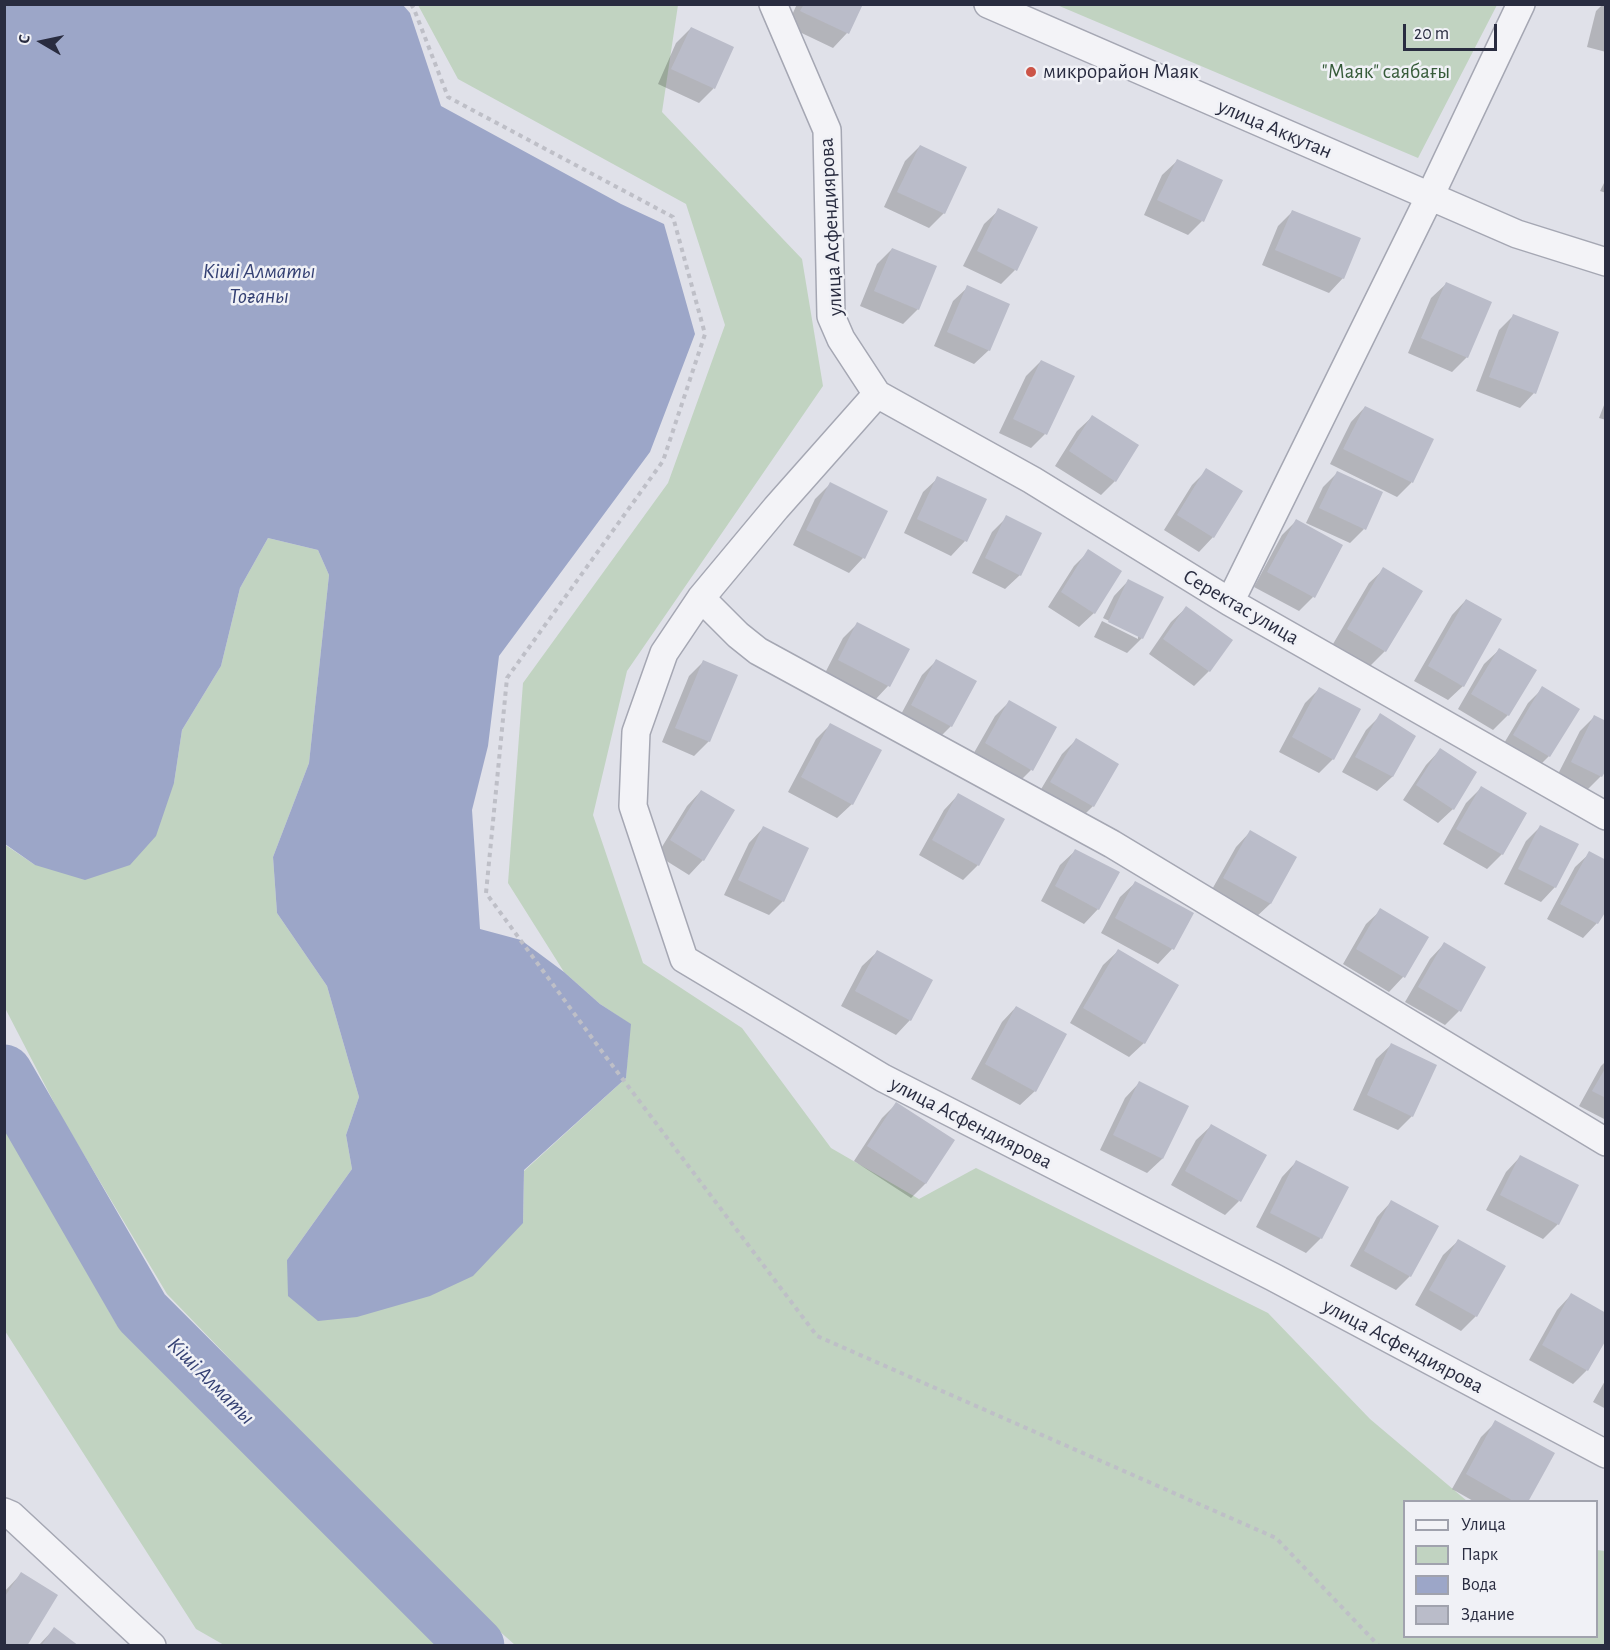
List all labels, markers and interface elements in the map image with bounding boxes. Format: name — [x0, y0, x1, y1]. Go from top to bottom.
north arrow — [12, 12, 72, 72]
scale bar — [1406, 12, 1500, 50]
text: 20 m — [1414, 25, 1449, 43]
text: С — [16, 34, 33, 45]
place label: микрорайон Маяк — [1043, 59, 1199, 85]
park label: "Маяк" саябағы — [1322, 59, 1450, 85]
marker: микрорайон Маяк — [1024, 65, 1038, 79]
street label: улица Аккутан — [1214, 94, 1336, 164]
street label: улица Асфендиярова — [814, 137, 848, 317]
water label: Кіші Алматы Тоғаны — [203, 258, 315, 310]
street label: Серектас улица — [1178, 564, 1304, 650]
street label: улица Асфендиярова — [886, 1071, 1056, 1175]
street label: улица Асфендиярова — [1318, 1293, 1488, 1399]
water label: Кіші Алматы — [162, 1332, 260, 1430]
legend — [1403, 1500, 1598, 1638]
text: Улица — [1461, 1516, 1506, 1534]
text: Парк — [1461, 1546, 1498, 1564]
text: Вода — [1461, 1576, 1497, 1594]
text: Здание — [1461, 1606, 1515, 1624]

